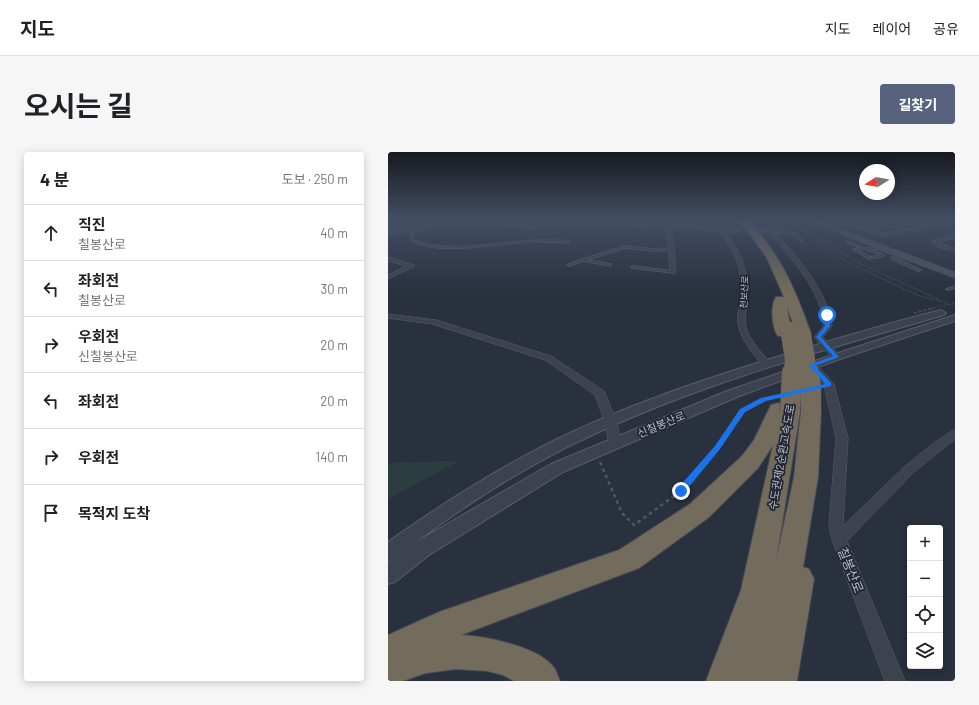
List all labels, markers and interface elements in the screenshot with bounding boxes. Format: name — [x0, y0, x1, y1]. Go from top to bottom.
text: 지도 — [20, 17, 55, 40]
text: 지도 — [825, 20, 851, 37]
text: 레이어 — [873, 20, 911, 37]
text: 공유 — [933, 20, 959, 37]
button: 길찾기 — [880, 84, 955, 124]
text: 오시는 길 — [24, 88, 133, 122]
north arrow — [859, 164, 895, 200]
text: 4 분 — [40, 169, 69, 189]
text: 도보 · 250 m — [282, 171, 348, 187]
text: 직진 — [78, 215, 106, 233]
icon: ahead — [40, 222, 62, 244]
text: 40 m — [320, 225, 348, 241]
text: 칠봉산로 — [78, 236, 126, 252]
text: 좌회전 — [78, 271, 119, 289]
street label: 천보산로 — [738, 275, 750, 309]
icon: left — [40, 278, 62, 300]
text: 30 m — [321, 281, 348, 297]
text: 칠봉산로 — [78, 292, 126, 308]
route start — [818, 306, 836, 324]
text: 우회전 — [78, 327, 119, 345]
icon: right — [40, 334, 62, 356]
text: 20 m — [320, 337, 348, 353]
text: 신칠봉산로 — [78, 348, 138, 364]
icon: left — [40, 390, 62, 412]
text: 좌회전 — [78, 392, 119, 410]
text: 20 m — [320, 393, 348, 409]
street label: 수도권제2순환고속도로 — [765, 403, 797, 511]
street label: 신칠봉산로 — [635, 408, 687, 440]
icon: right — [40, 446, 62, 468]
text: 우회전 — [78, 448, 119, 466]
text: 140 m — [316, 449, 348, 465]
route end — [672, 482, 690, 500]
icon: arrive — [40, 502, 62, 524]
text: 목적지 도착 — [78, 504, 150, 522]
map controls — [907, 525, 943, 669]
button: + — [907, 525, 943, 561]
street label: 칠봉산로 — [835, 545, 867, 595]
button: − — [907, 561, 943, 597]
button: locate — [907, 597, 943, 633]
button: layers — [907, 633, 943, 669]

